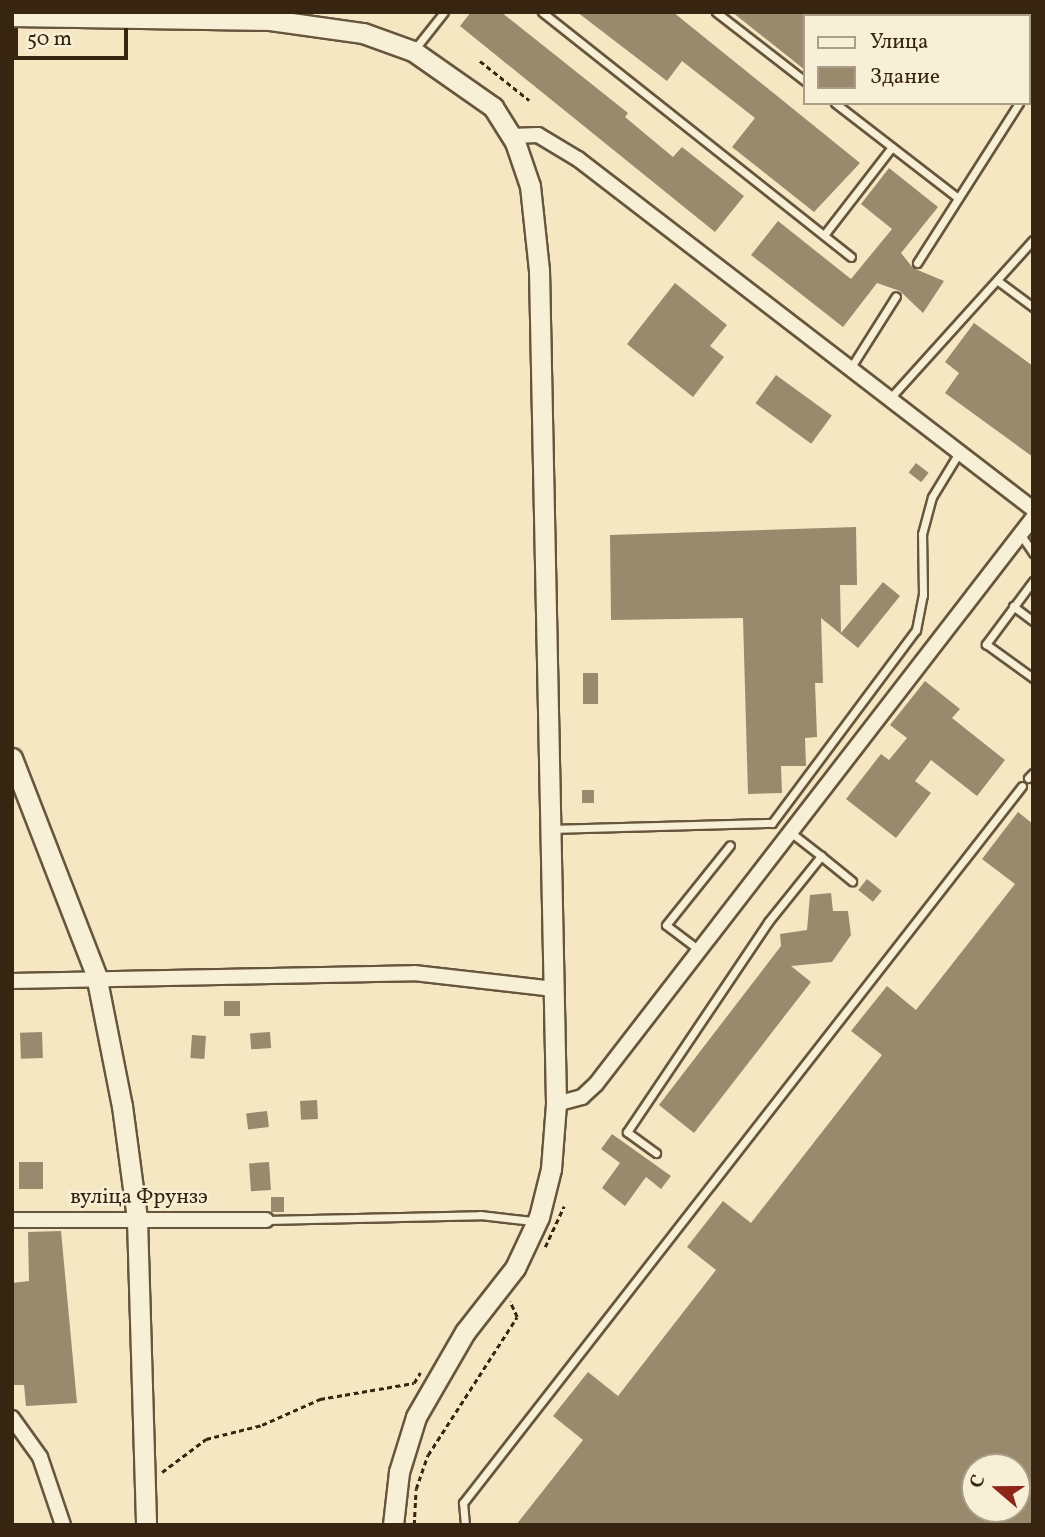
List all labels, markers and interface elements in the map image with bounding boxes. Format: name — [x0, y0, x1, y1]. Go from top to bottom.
scale bar — [18, 14, 131, 58]
legend — [804, 14, 1031, 105]
text: 50 m — [27, 25, 72, 54]
text: Улица — [870, 28, 928, 57]
text: Здание — [870, 63, 940, 92]
street label: вуліца Фрунзэ — [70, 1185, 208, 1211]
north arrow — [961, 1453, 1031, 1523]
text: С — [964, 1471, 992, 1492]

